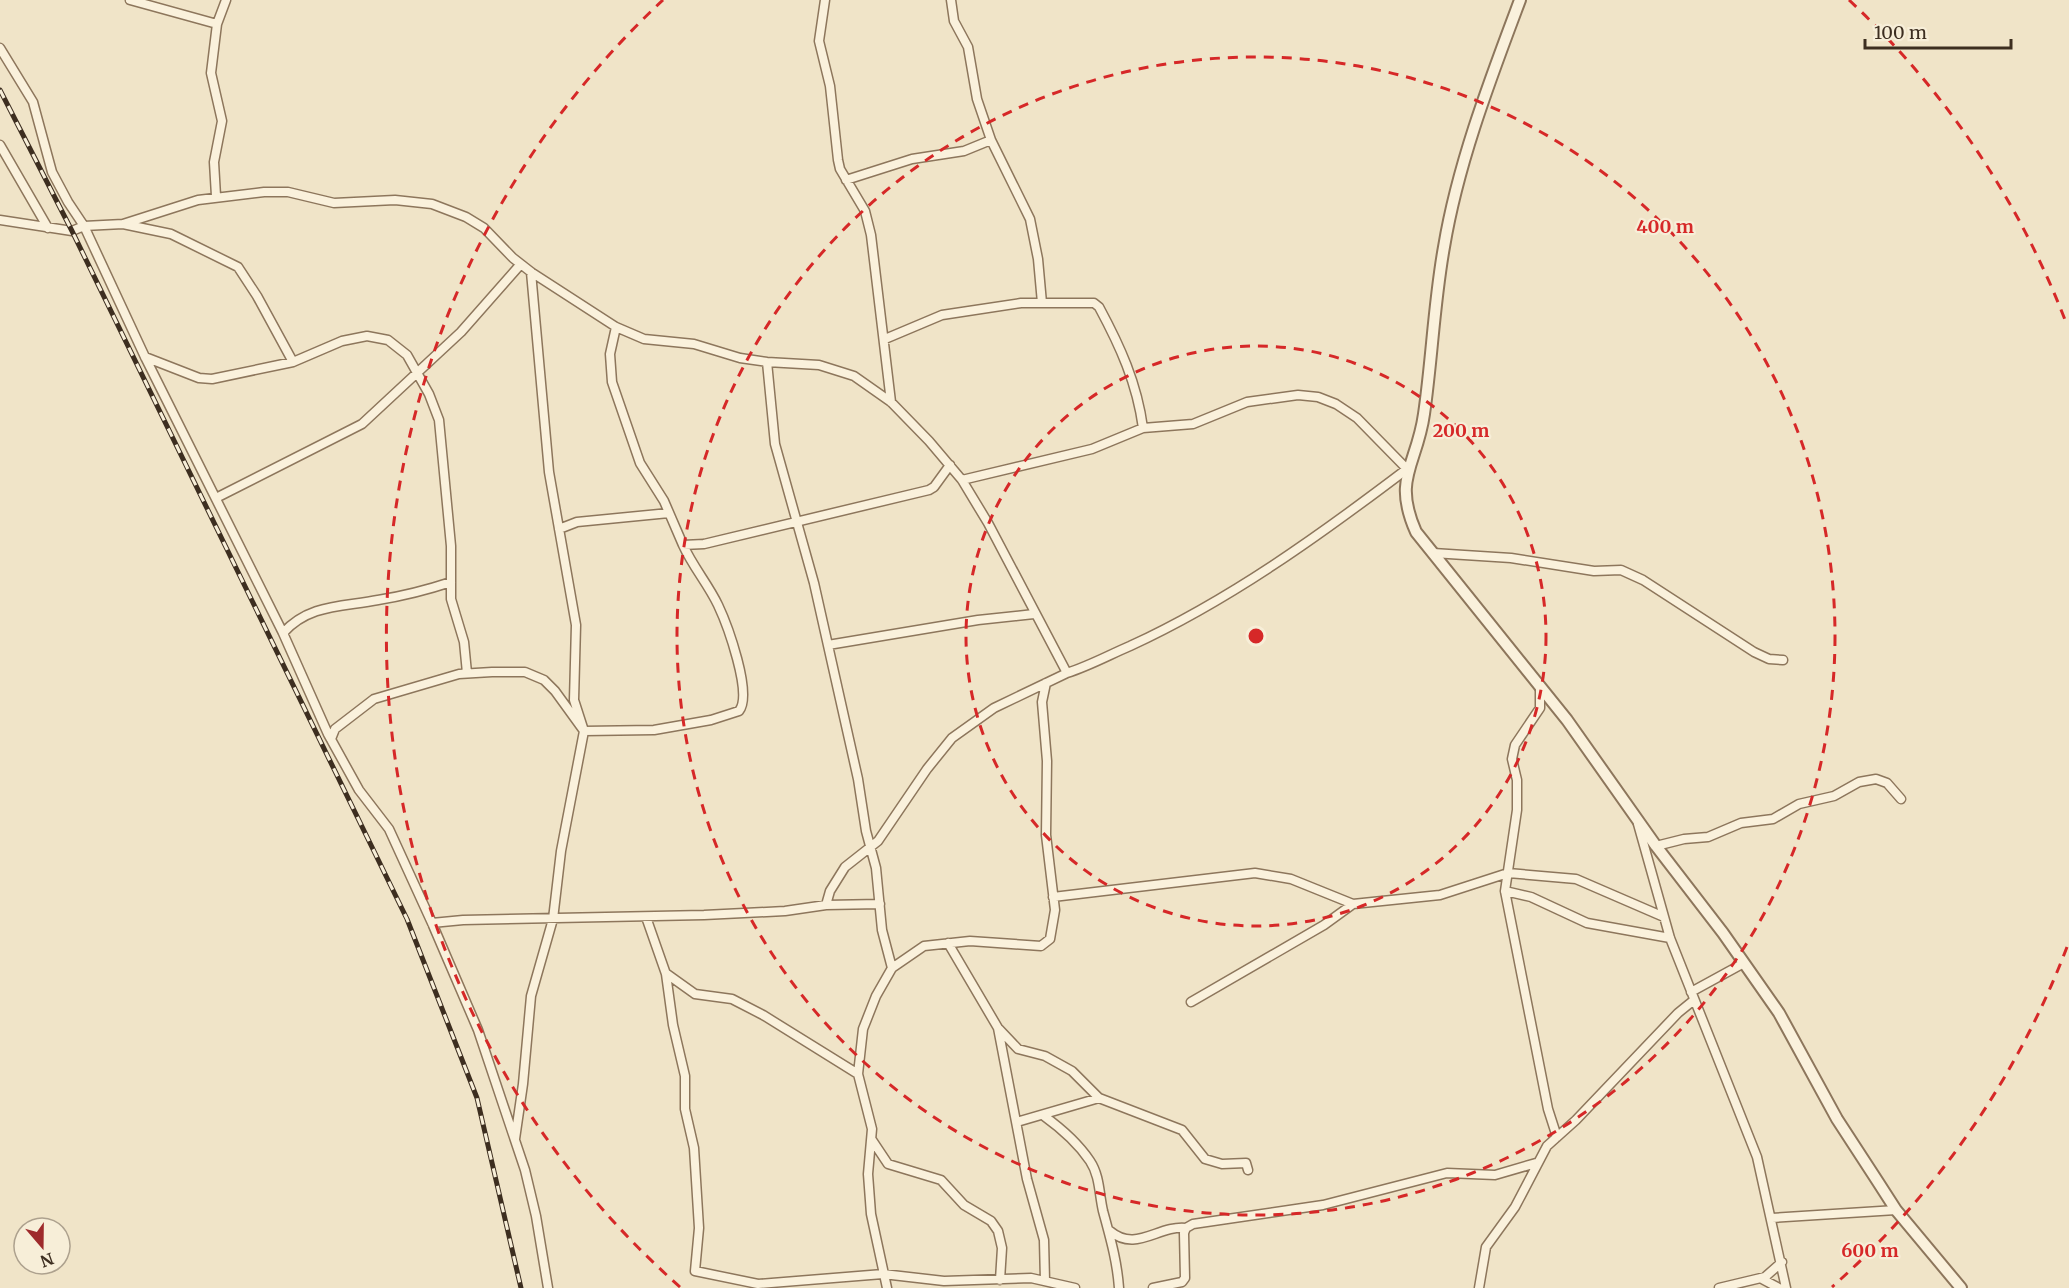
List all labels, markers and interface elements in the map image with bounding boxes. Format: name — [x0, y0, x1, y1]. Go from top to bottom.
scale bar — [1865, 12, 2010, 50]
text: 100 m — [1874, 21, 1927, 44]
text: 400 m — [1636, 215, 1694, 238]
text: 200 m — [1433, 419, 1489, 442]
centre of rings — [1246, 626, 1266, 646]
north arrow — [12, 1216, 72, 1276]
text: 600 m — [1841, 1239, 1899, 1262]
text: N — [37, 1249, 56, 1272]

